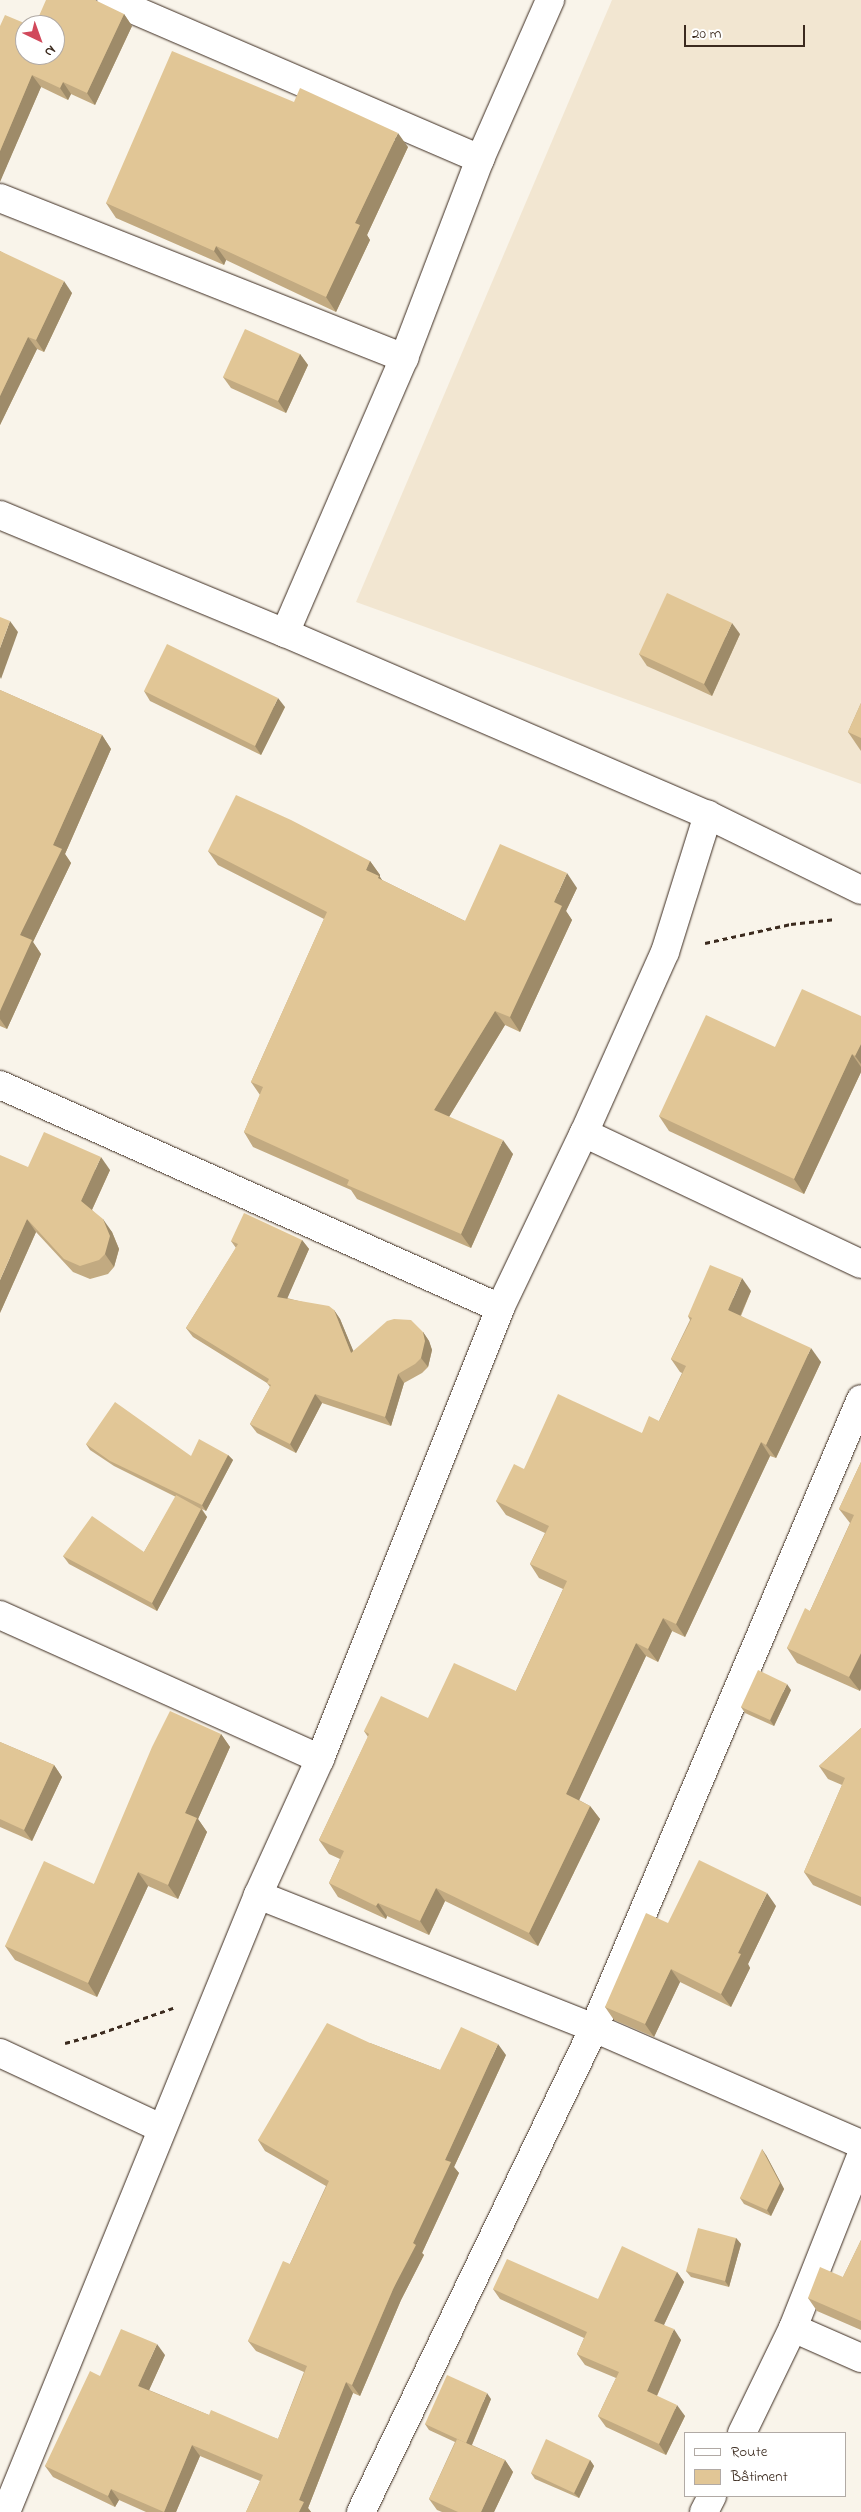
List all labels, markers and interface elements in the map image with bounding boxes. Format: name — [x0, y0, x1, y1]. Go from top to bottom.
north arrow — [15, 15, 65, 65]
scale bar — [686, 15, 807, 47]
text: 20 m — [692, 23, 721, 45]
text: N — [39, 40, 60, 62]
legend — [684, 2432, 846, 2497]
text: Route — [731, 2441, 767, 2463]
text: Bâtiment — [731, 2466, 788, 2488]

